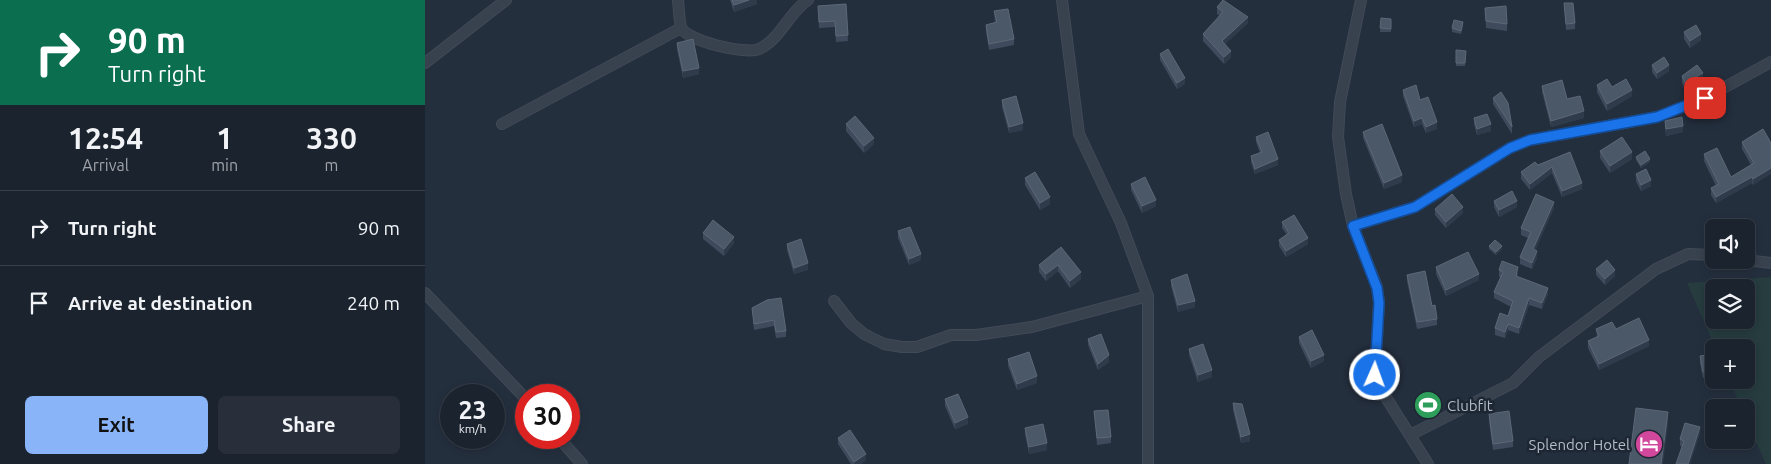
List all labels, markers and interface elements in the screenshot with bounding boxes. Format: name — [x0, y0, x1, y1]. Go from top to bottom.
icon: right — [25, 20, 90, 85]
text: 90 m — [108, 20, 186, 60]
text: Turn right — [108, 61, 206, 86]
pin — [1684, 77, 1726, 119]
icon: arrive — [1691, 84, 1719, 112]
text: 12:54 — [68, 121, 143, 155]
text: 1 — [216, 121, 233, 155]
text: 330 — [306, 121, 357, 155]
text: Arrival — [82, 156, 129, 174]
text: min — [211, 156, 238, 174]
text: m — [325, 156, 338, 174]
icon: right — [25, 214, 53, 242]
text: Turn right — [68, 217, 156, 239]
text: 90 m — [358, 217, 400, 239]
map controls — [1705, 219, 1755, 449]
button: sound — [1705, 219, 1755, 269]
button: layers — [1705, 279, 1755, 329]
icon: arrive — [25, 289, 53, 317]
text: Arrive at destination — [68, 292, 253, 314]
text: 240 m — [347, 292, 400, 314]
button: + — [1705, 339, 1755, 389]
position arrow — [1348, 348, 1400, 400]
speed limit sign: 30 — [515, 384, 580, 449]
sports icon: Clubfit — [1413, 390, 1443, 420]
button: Exit — [25, 396, 208, 454]
button: Share — [218, 396, 400, 454]
text: 23 — [458, 396, 487, 424]
place label: Clubfit — [1447, 397, 1493, 414]
button: − — [1705, 399, 1755, 449]
text: km/h — [459, 422, 486, 435]
hotel icon: Splendor Hotel — [1634, 429, 1664, 459]
place label: Splendor Hotel — [1529, 436, 1630, 453]

